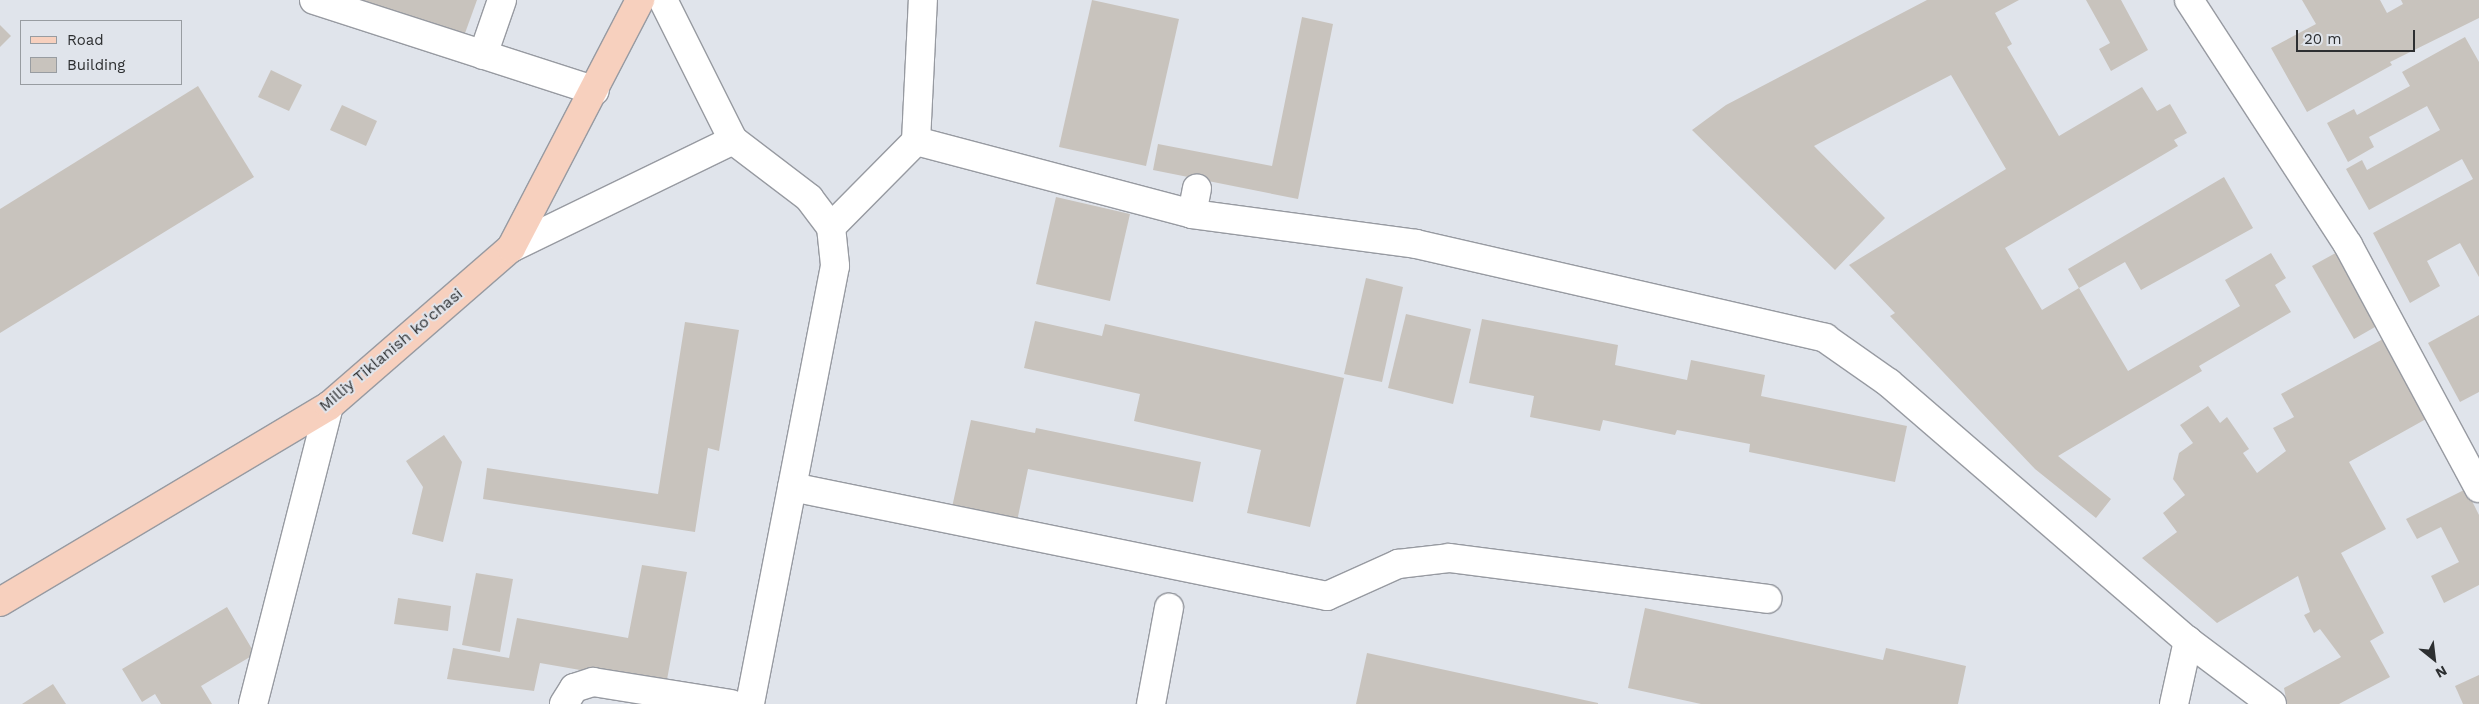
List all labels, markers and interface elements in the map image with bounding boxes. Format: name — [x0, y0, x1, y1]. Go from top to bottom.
legend — [20, 20, 182, 85]
scale bar — [2299, 20, 2418, 52]
text: 20 m — [2304, 30, 2342, 48]
text: Road — [67, 31, 104, 49]
text: Building — [67, 56, 125, 74]
street label: Milliy Tiklanish ko'chasi — [315, 284, 467, 416]
north arrow — [2409, 634, 2459, 684]
text: N — [2433, 663, 2450, 682]

